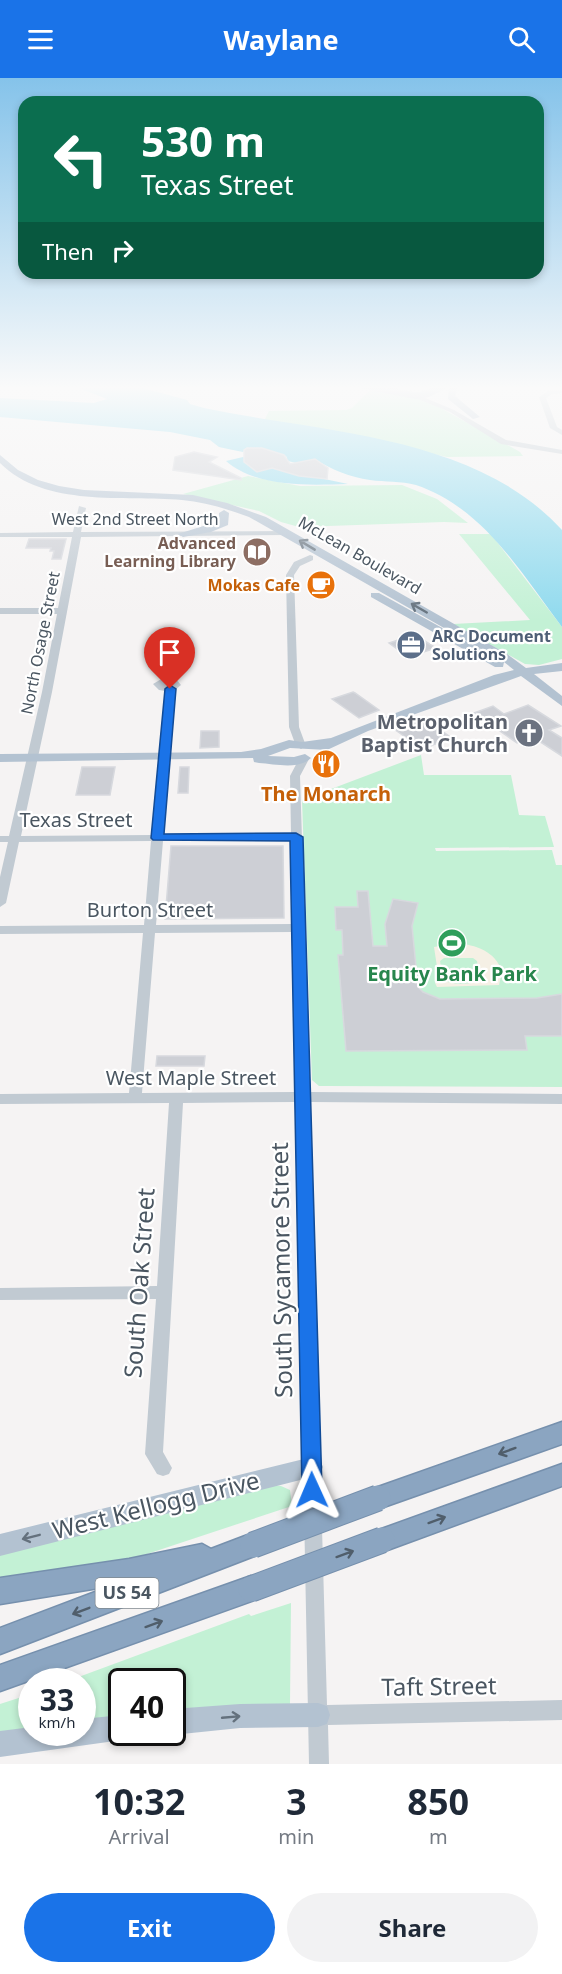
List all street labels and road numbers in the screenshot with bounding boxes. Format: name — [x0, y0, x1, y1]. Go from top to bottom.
street label: West 2nd Street North — [51, 508, 219, 530]
street label: McLean Boulevard — [294, 511, 426, 599]
street label: North Osage Street — [15, 569, 65, 716]
street label: Texas Street — [19, 806, 133, 833]
street label: Burton Street — [87, 896, 213, 923]
street label: West Maple Street — [106, 1064, 276, 1091]
street label: South Sycamore Street — [262, 1142, 299, 1398]
street label: South Oak Street — [115, 1186, 162, 1379]
street label: West Kellogg Drive — [49, 1463, 263, 1546]
road number: US 54 — [96, 1578, 158, 1608]
street label: Taft Street — [381, 1668, 497, 1703]

